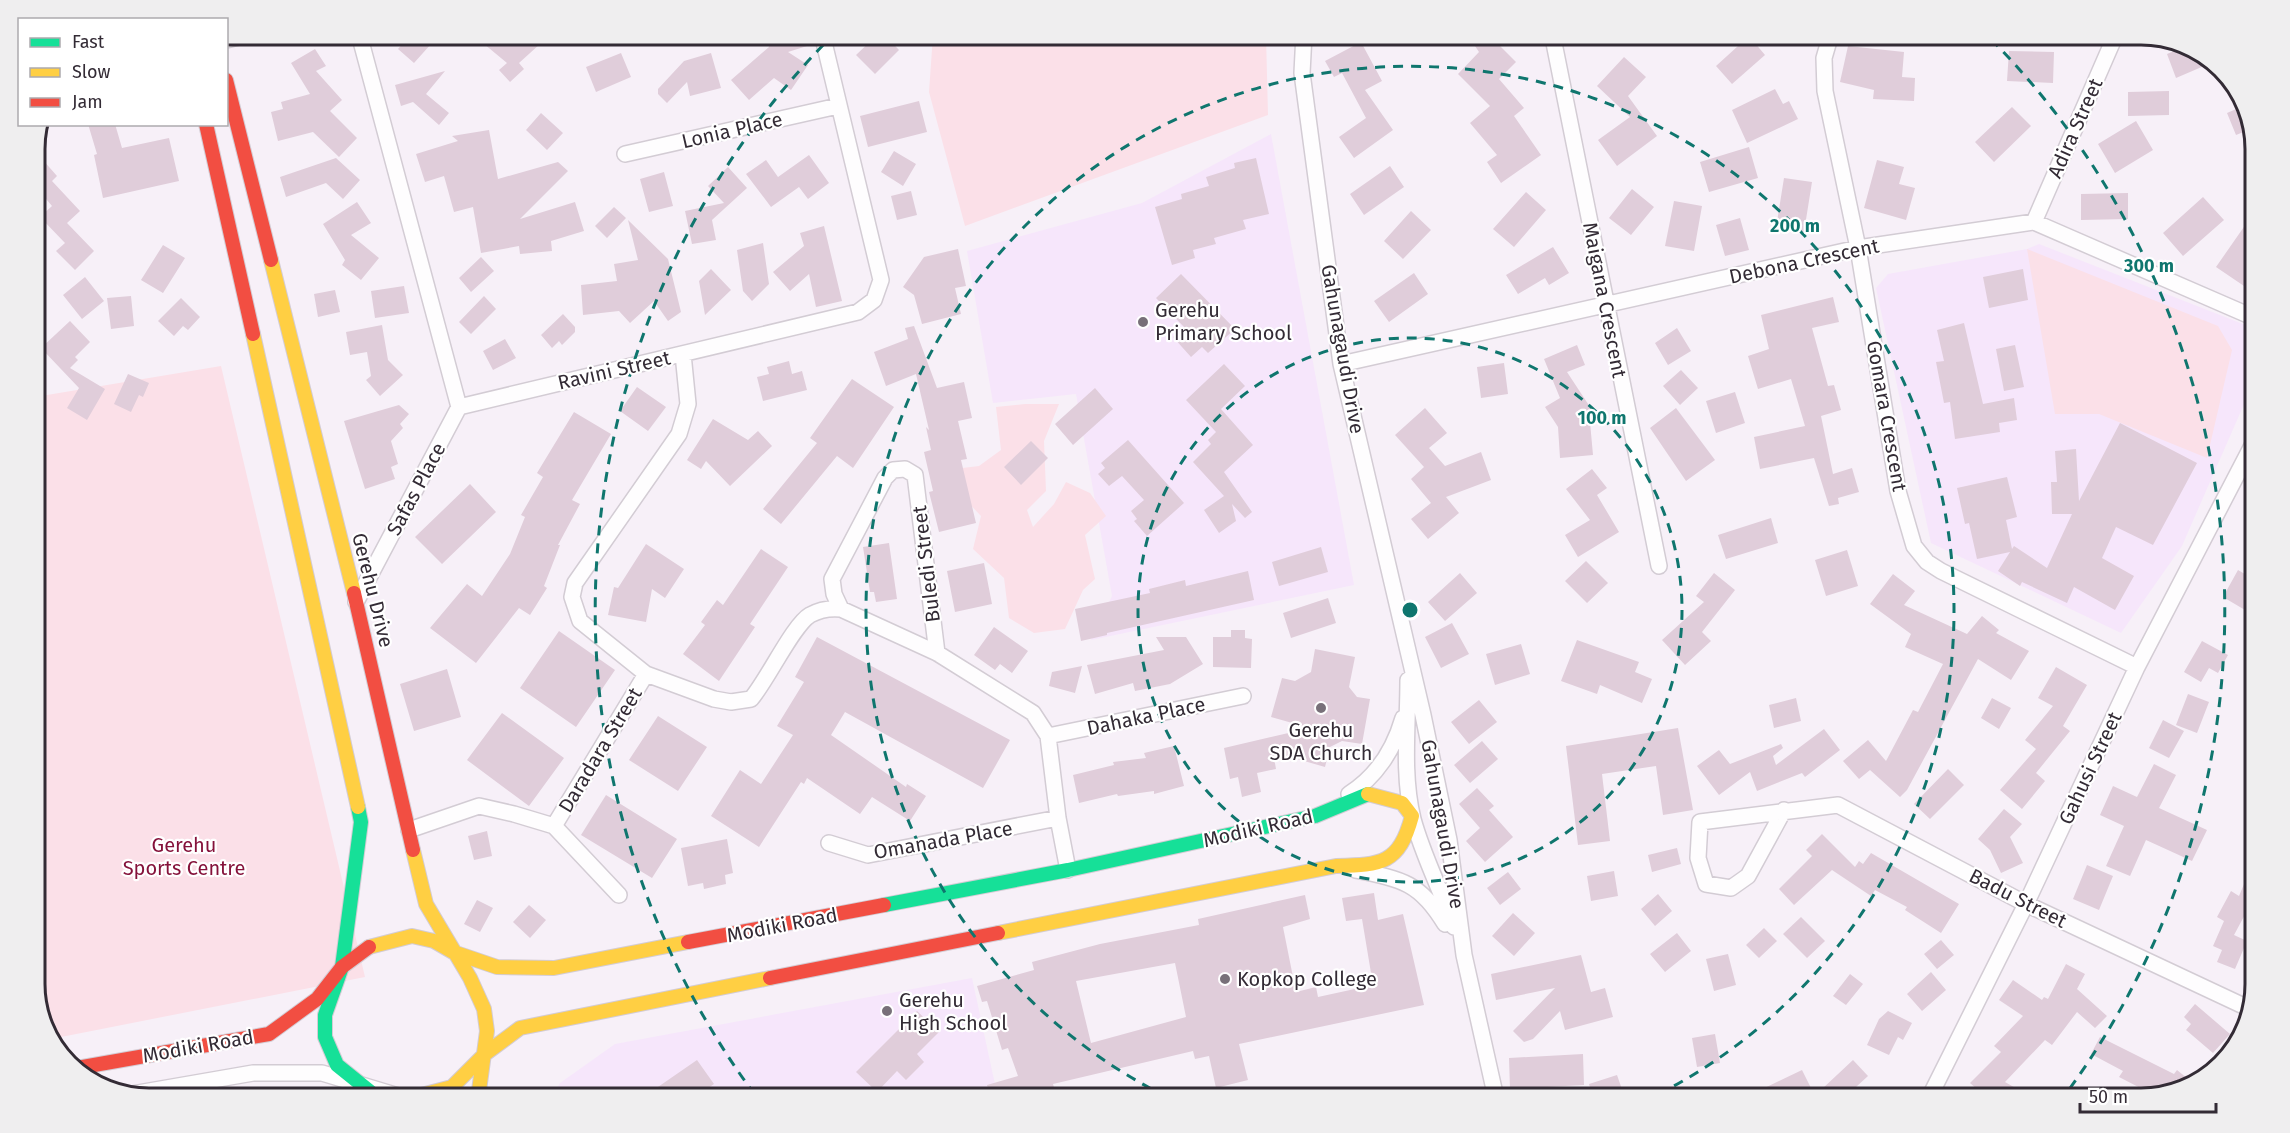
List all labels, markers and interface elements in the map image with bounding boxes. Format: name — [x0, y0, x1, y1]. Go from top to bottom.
legend — [18, 18, 228, 126]
text: Fast — [72, 31, 105, 53]
text: Slow — [72, 61, 111, 83]
street label: Adira Street — [2042, 74, 2108, 182]
text: Jam — [72, 91, 103, 113]
street label: Lonia Place — [679, 107, 785, 153]
text: 200 m — [1770, 215, 1820, 237]
street label: Maigana Crescent — [1578, 220, 1632, 381]
street label: Debona Crescent — [1727, 233, 1882, 289]
text: 300 m — [2123, 255, 2174, 277]
street label: Gahunagaudi Drive — [1316, 262, 1370, 436]
place label: Gerehu Primary School — [1155, 298, 1292, 345]
marker: Gerehu Primary School — [1136, 315, 1150, 329]
street label: Gomara Crescent — [1862, 339, 1912, 494]
street label: Ravini Street — [555, 345, 673, 395]
text: 100 m — [1578, 407, 1626, 429]
street label: Safas Place — [382, 439, 450, 539]
street label: Buledi Street — [907, 503, 945, 624]
street label: Gerehu Drive — [347, 530, 399, 650]
centre of rings — [1400, 600, 1420, 620]
street label: Daradara Street — [553, 682, 647, 817]
street label: Dahaka Place — [1085, 692, 1207, 740]
marker: Gerehu SDA Church — [1314, 701, 1328, 715]
street label: Gahusi Street — [2053, 707, 2127, 828]
place label: Gerehu SDA Church — [1269, 718, 1373, 765]
street label: Gahunagaudi Drive — [1416, 737, 1470, 911]
street label: Modiki Road — [1201, 804, 1315, 852]
street label: Omanada Place — [872, 816, 1014, 864]
park label: Gerehu Sports Centre — [123, 833, 245, 880]
street label: Badu Street — [1965, 863, 2071, 933]
street label: Modiki Road — [725, 903, 839, 947]
place label: Kopkop College — [1237, 967, 1377, 991]
marker: Kopkop College — [1218, 972, 1232, 986]
place label: Gerehu High School — [899, 988, 1007, 1035]
marker: Gerehu High School — [880, 1004, 894, 1018]
street label: Modiki Road — [141, 1024, 255, 1068]
scale bar — [2080, 1076, 2216, 1114]
text: 50 m — [2089, 1086, 2128, 1108]

